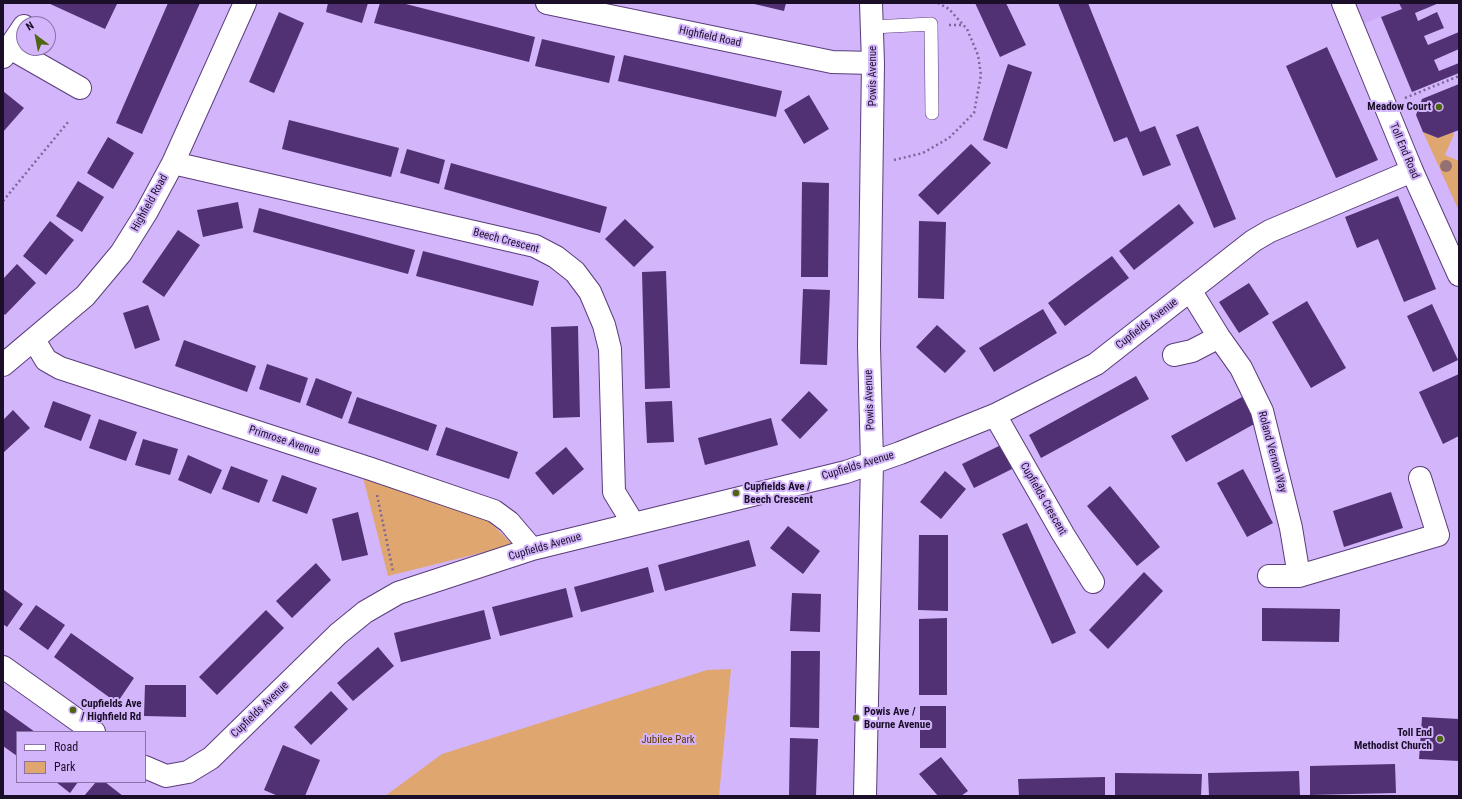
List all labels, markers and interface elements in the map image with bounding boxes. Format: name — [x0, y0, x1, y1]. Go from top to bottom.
north arrow — [16, 16, 56, 56]
text: N — [24, 19, 36, 34]
street label: Highfield Road — [678, 24, 742, 50]
street label: Powis Avenue — [866, 46, 880, 106]
place label: Meadow Court — [1367, 100, 1431, 114]
marker: Meadow Court — [1434, 102, 1444, 112]
street label: Toll End Road — [1386, 121, 1422, 181]
street label: Highfield Road — [129, 172, 171, 234]
street label: Beech Crescent — [472, 226, 540, 256]
street label: Cupfields Avenue — [1113, 296, 1181, 352]
street label: Powis Avenue — [862, 370, 878, 430]
street label: Roland Vernon Way — [1255, 410, 1289, 494]
street label: Primrose Avenue — [247, 423, 321, 459]
street label: Cupfields Avenue — [820, 449, 896, 483]
street label: Cupfields Crescent — [1017, 460, 1069, 538]
place label: Cupfields Ave / Beech Crescent — [744, 480, 813, 506]
marker: Cupfields Ave / Beech Crescent — [731, 488, 741, 498]
street label: Cupfields Avenue — [507, 530, 583, 564]
street label: Cupfields Avenue — [229, 679, 291, 741]
place label: Cupfields Ave / Highfield Rd — [81, 697, 142, 723]
marker: Cupfields Ave / Highfield Rd — [68, 705, 78, 715]
place label: Powis Ave / Bourne Avenue — [864, 705, 930, 731]
marker: Powis Ave / Bourne Avenue — [851, 713, 861, 723]
place label: Toll End Methodist Church — [1354, 726, 1432, 752]
legend — [16, 731, 146, 783]
park label: Jubilee Park — [641, 733, 695, 747]
marker: Toll End Methodist Church — [1435, 734, 1445, 744]
text: Road — [54, 740, 78, 754]
text: Park — [54, 760, 75, 774]

